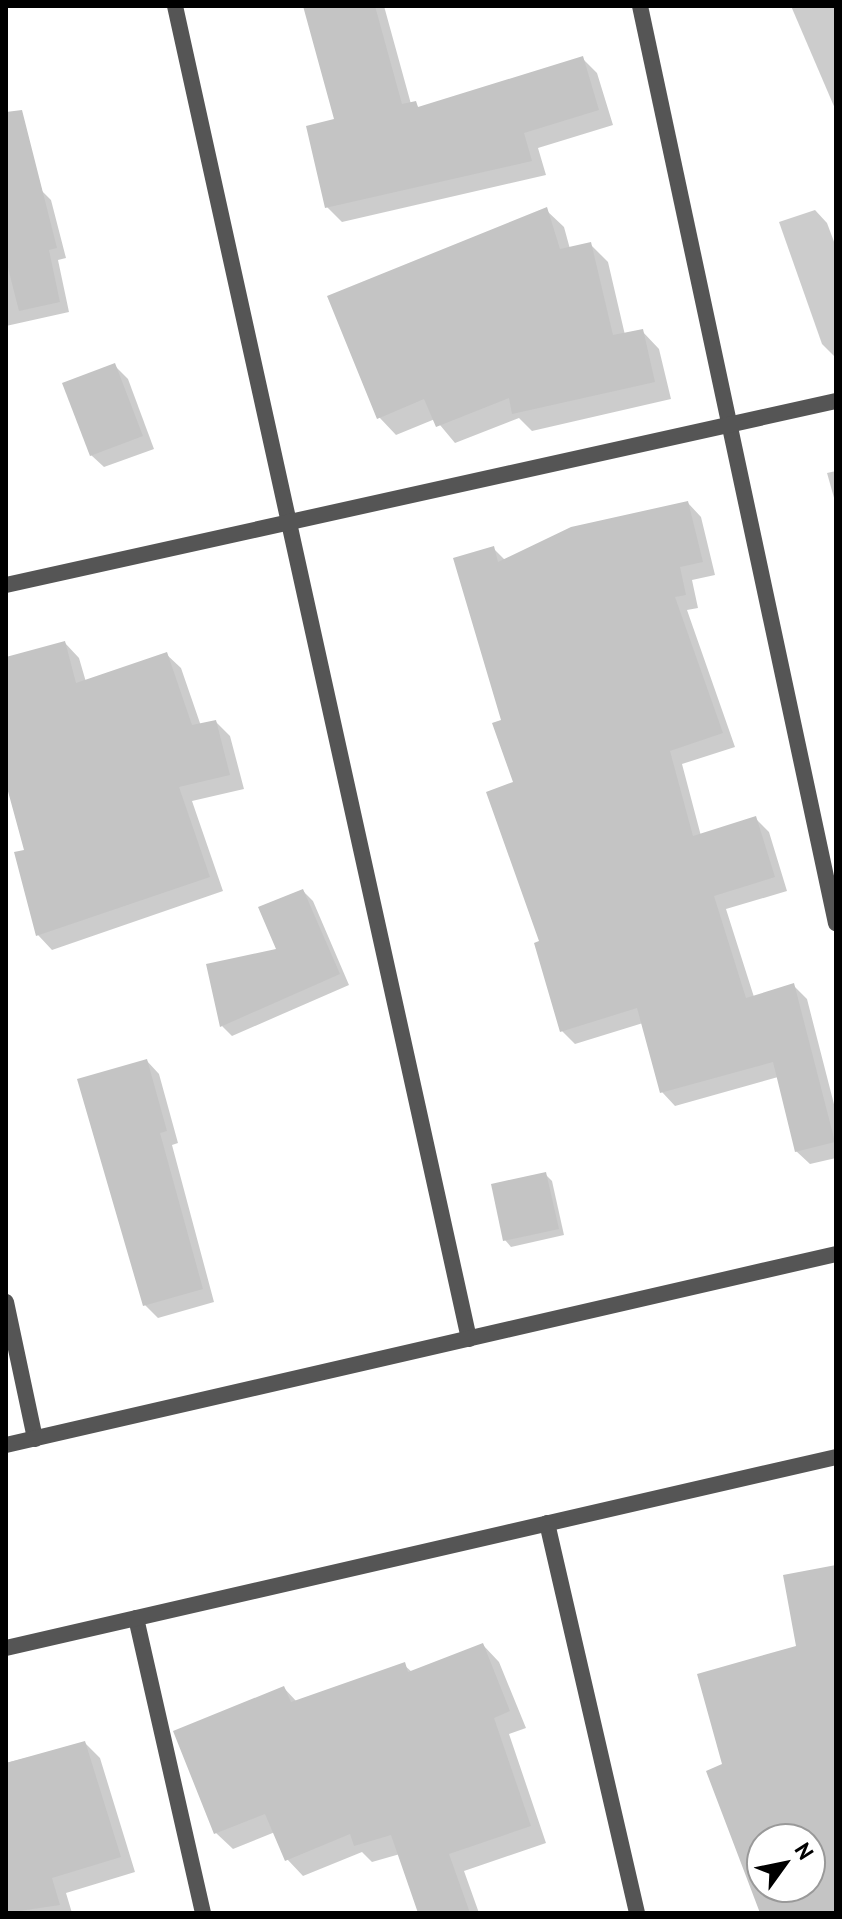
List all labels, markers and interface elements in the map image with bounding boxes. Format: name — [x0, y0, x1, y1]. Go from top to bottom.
north arrow — [746, 1823, 826, 1903]
text: N — [789, 1837, 820, 1865]

